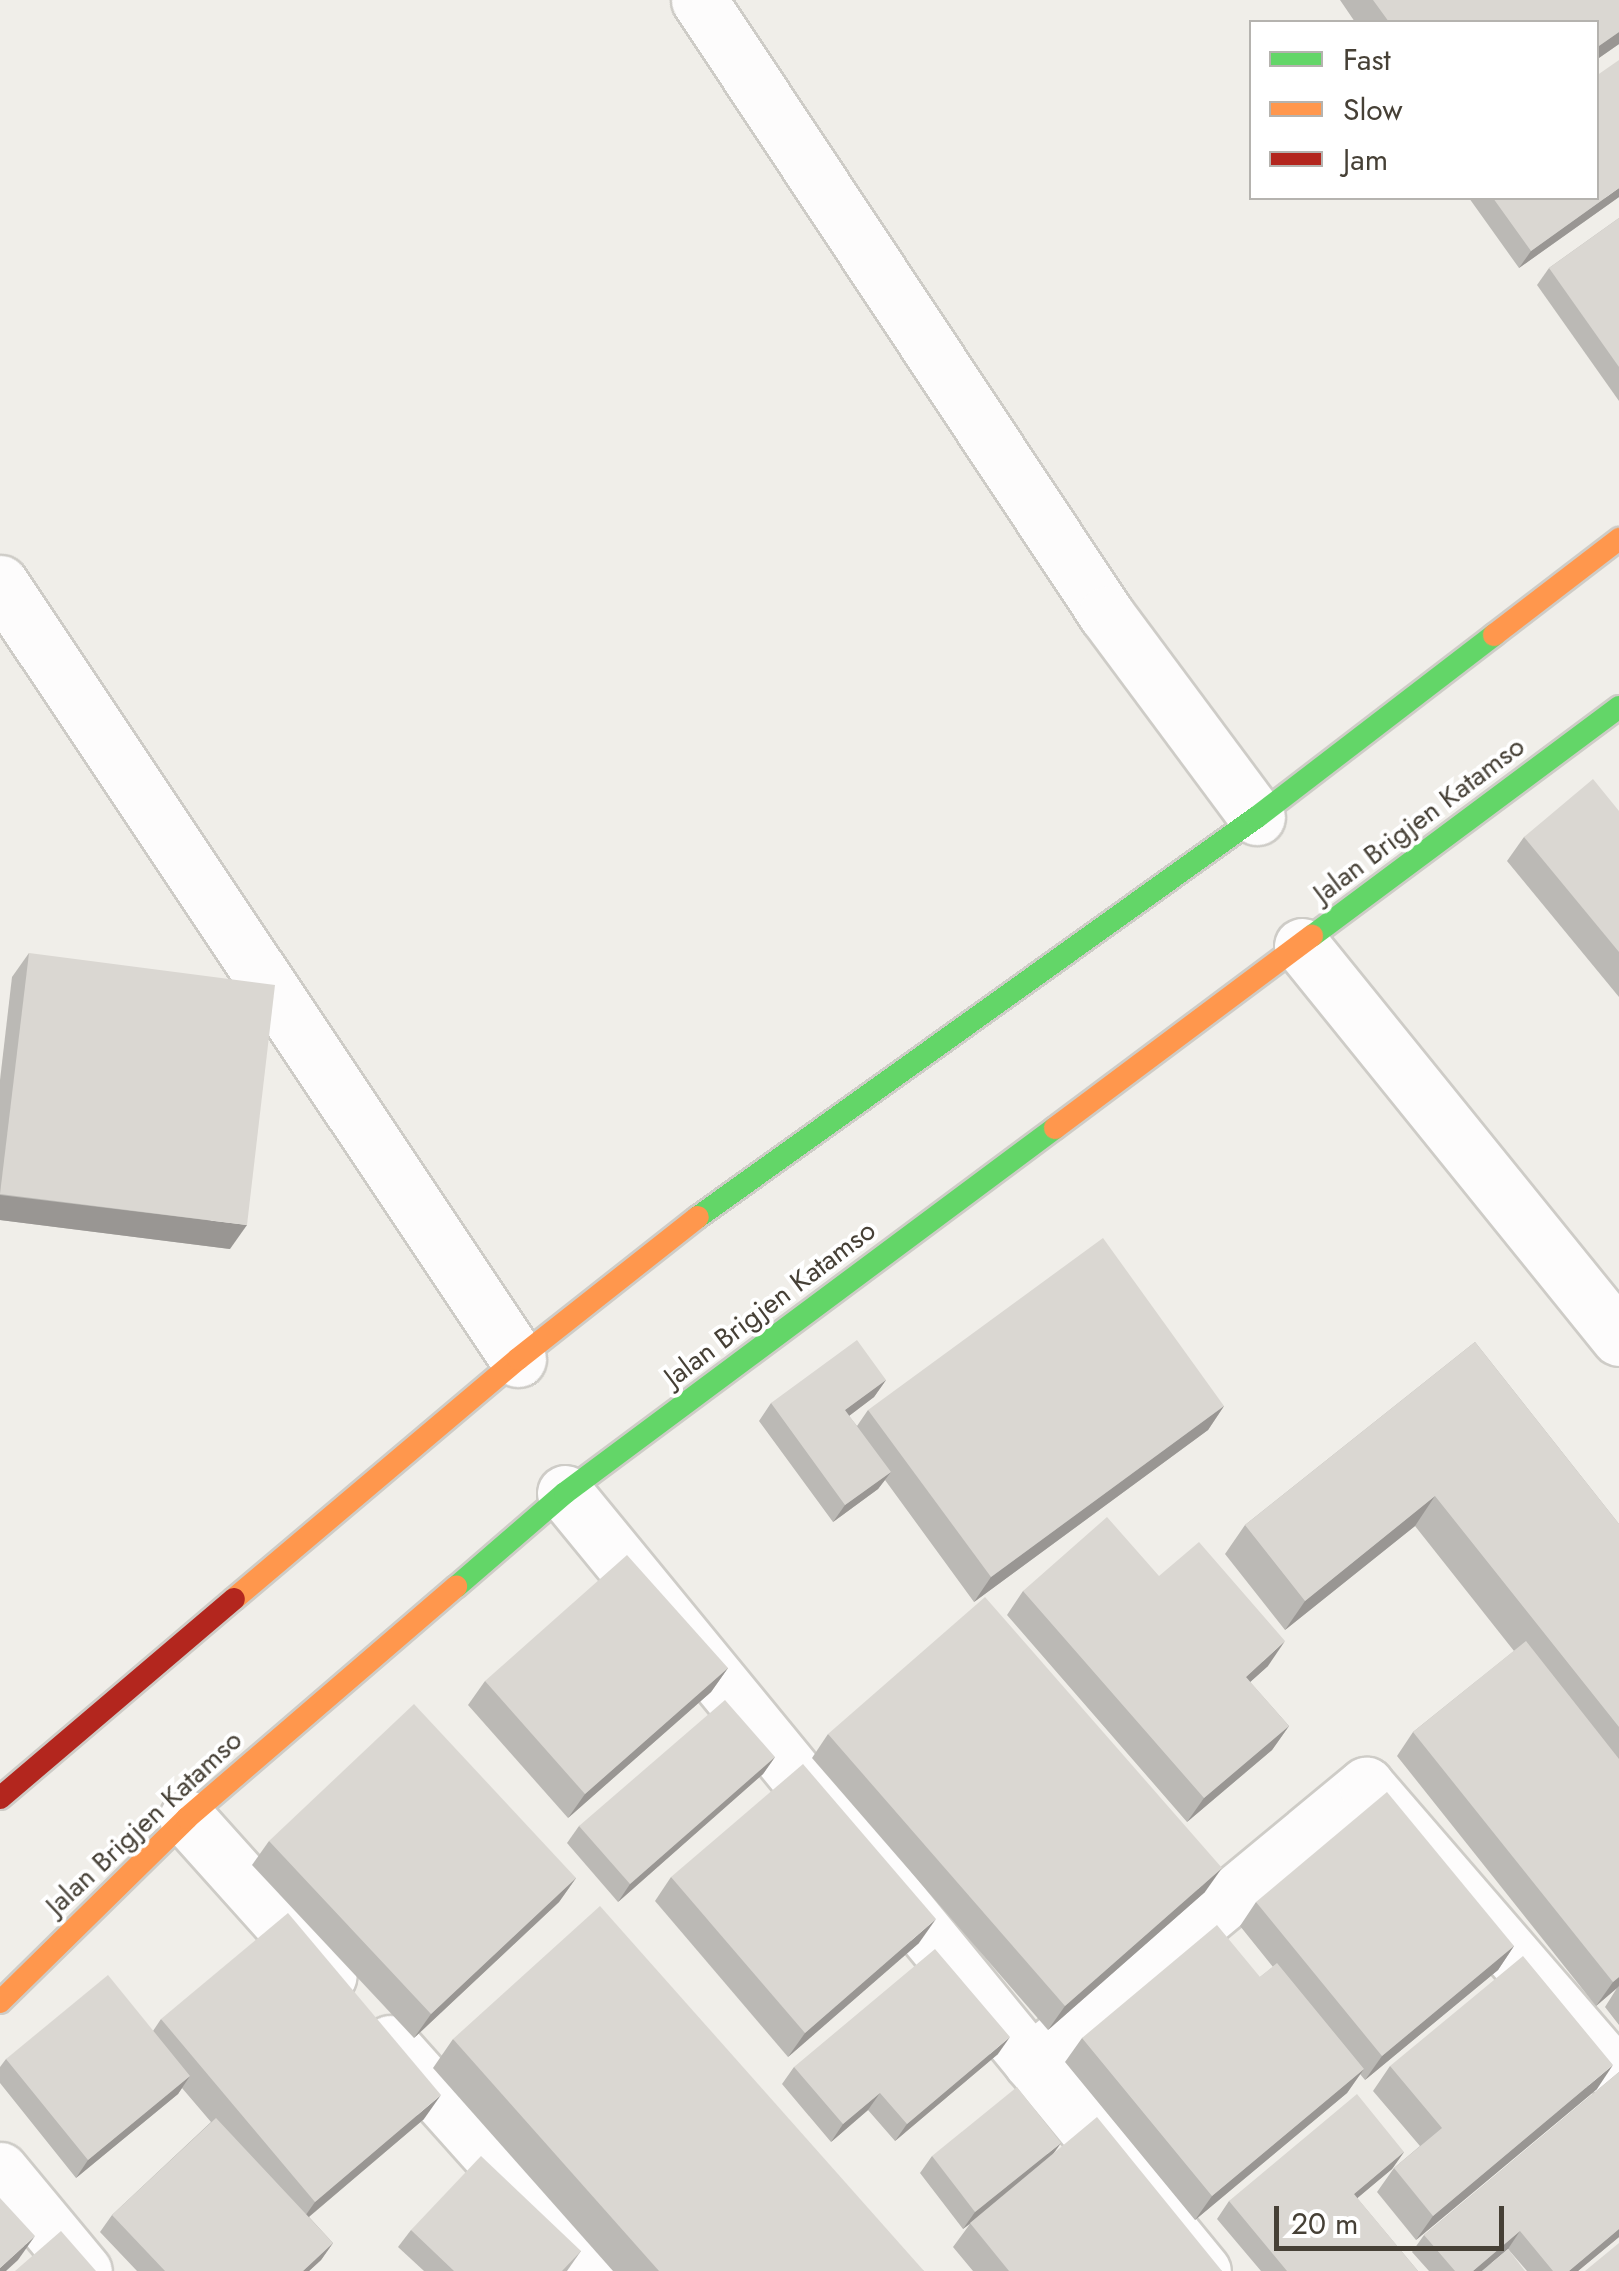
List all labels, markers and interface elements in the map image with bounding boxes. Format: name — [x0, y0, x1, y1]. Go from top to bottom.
legend — [1249, 20, 1599, 200]
text: Fast — [1343, 38, 1391, 81]
text: Slow — [1343, 88, 1403, 131]
text: Jam — [1343, 138, 1388, 181]
street label: Jalan Brigjen Katamso — [1307, 730, 1531, 910]
street label: Jalan Brigjen Katamso — [658, 1214, 882, 1394]
street label: Jalan Brigjen Katamso — [39, 1724, 249, 1922]
scale bar — [1279, 2186, 1509, 2248]
text: 20 m — [1291, 2202, 1358, 2245]

